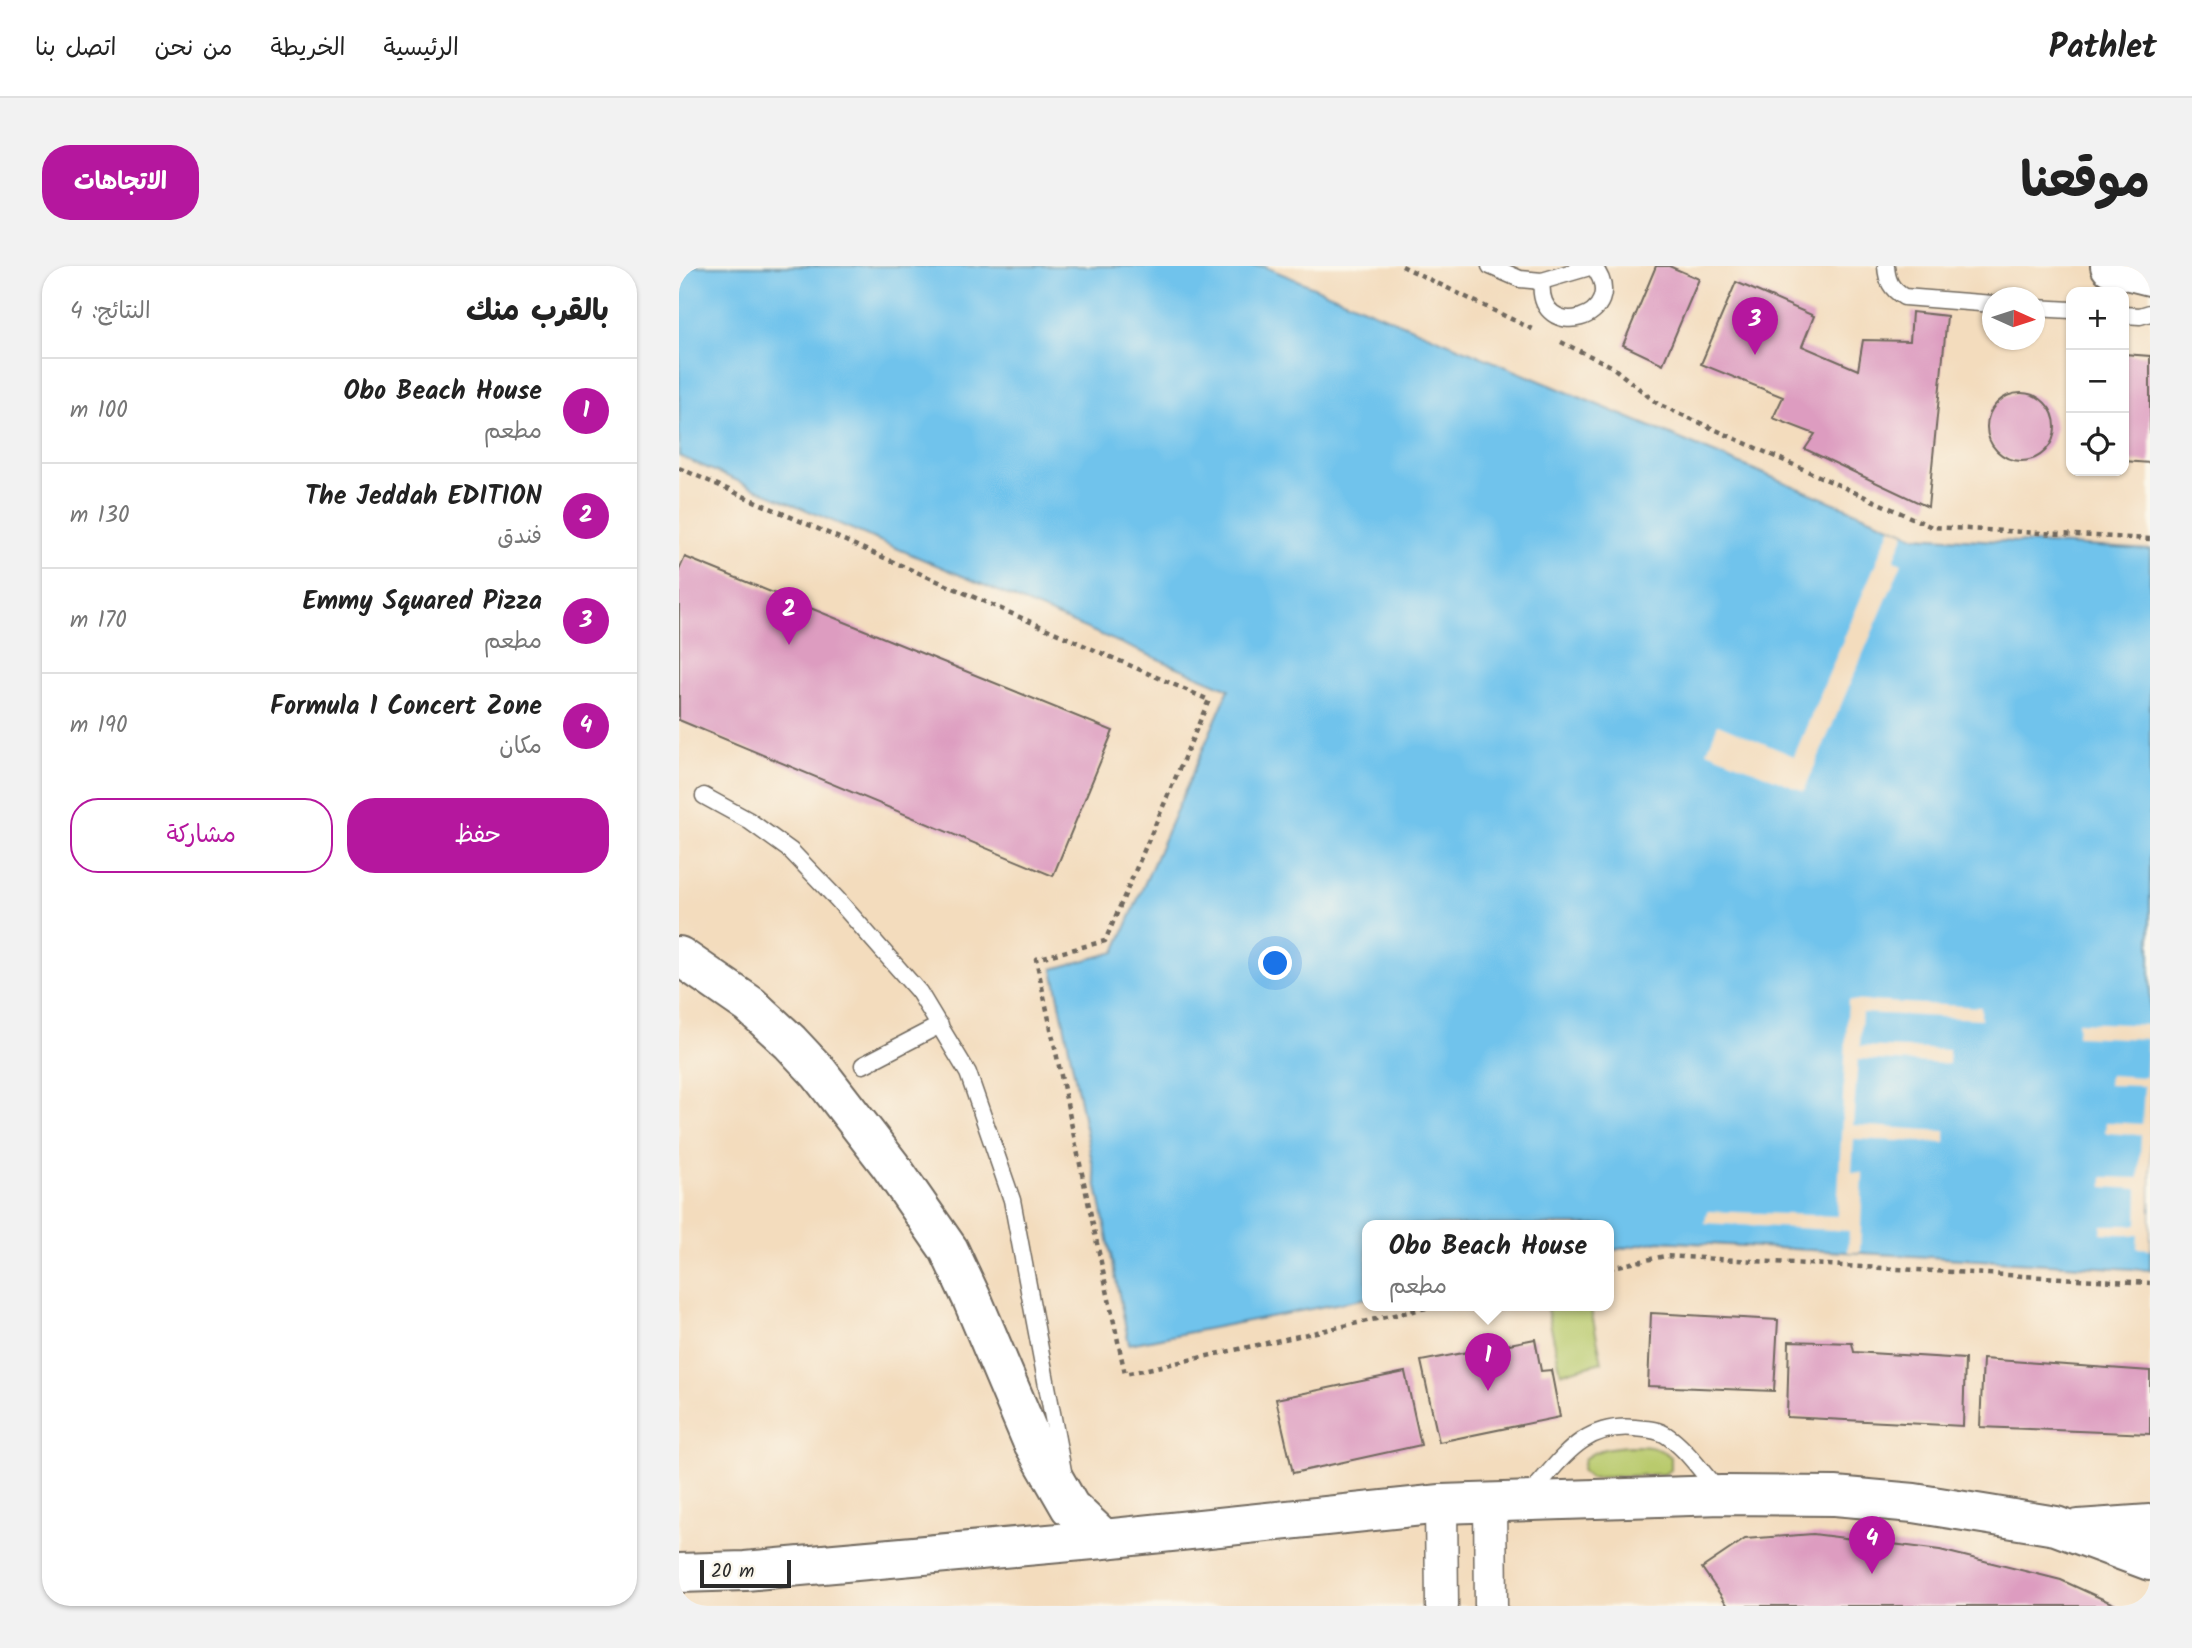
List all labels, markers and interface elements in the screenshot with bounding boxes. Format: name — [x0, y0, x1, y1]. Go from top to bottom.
text: Pathlet — [2049, 22, 2157, 75]
text: اتصل بنا — [35, 29, 116, 68]
text: من نحن — [154, 29, 233, 68]
text: الخريطة — [271, 29, 345, 68]
text: الرئيسية — [383, 29, 459, 68]
text: موقعنا — [2020, 144, 2150, 222]
button: الاتجاهات — [42, 145, 199, 220]
north arrow — [1982, 287, 2045, 350]
map controls — [2066, 287, 2129, 476]
button: + — [2066, 287, 2129, 350]
text: بالقرب منك — [466, 288, 609, 336]
text: النتائج: 4 — [70, 294, 151, 330]
pin: 3 — [1732, 297, 1778, 355]
button: − — [2066, 350, 2129, 413]
text: Obo Beach House — [344, 371, 542, 413]
text: 100 m — [70, 393, 128, 429]
text: 1 — [583, 393, 589, 429]
button: locate — [2066, 413, 2129, 476]
text: مطعم — [484, 414, 542, 450]
text: The Jeddah EDITION — [305, 476, 542, 518]
text: 130 m — [70, 498, 129, 534]
text: 2 — [579, 498, 593, 534]
text: فندق — [497, 519, 542, 555]
text: Emmy Squared Pizza — [302, 581, 542, 623]
pin: 2 — [766, 587, 812, 645]
text: 170 m — [70, 603, 127, 639]
text: 3 — [580, 603, 592, 639]
text: مطعم — [484, 624, 542, 660]
text: Formula 1 Concert Zone — [270, 686, 542, 728]
text: 190 m — [70, 708, 128, 744]
text: 4 — [580, 708, 592, 744]
text: مكان — [499, 729, 542, 765]
button: مشاركة — [70, 798, 333, 873]
button: حفظ — [347, 798, 609, 873]
your location — [1258, 946, 1292, 980]
popup — [1362, 1220, 1614, 1311]
text: Obo Beach House — [1389, 1226, 1587, 1268]
text: مطعم — [1389, 1269, 1447, 1305]
pin: 1 — [1465, 1333, 1511, 1391]
pin: 4 — [1849, 1516, 1895, 1574]
scale bar — [700, 1557, 791, 1589]
text: 20 m — [711, 1557, 754, 1587]

